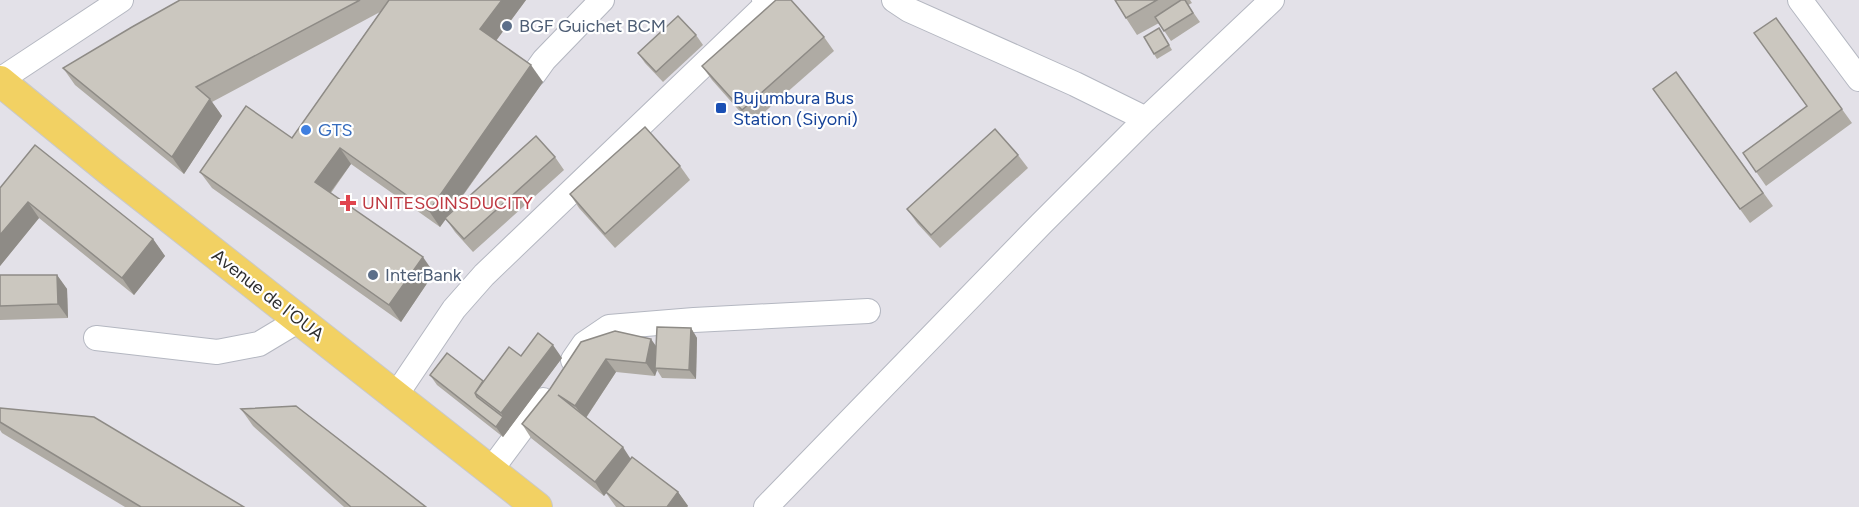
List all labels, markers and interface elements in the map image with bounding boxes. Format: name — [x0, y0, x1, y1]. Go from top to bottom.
place label: BGF Guichet BCM — [519, 15, 666, 37]
marker: BGF Guichet BCM — [500, 19, 514, 33]
place label: Bujumbura Bus Station (Siyoni) — [733, 87, 858, 130]
marker: Bujumbura Bus Station (Siyoni) — [714, 101, 728, 115]
place label: GTS — [318, 119, 353, 141]
marker: GTS — [299, 123, 313, 137]
place label: UNITESOINSDUCITY — [362, 192, 533, 214]
marker: UNITESOINSDUCITY — [339, 194, 357, 212]
street label: Avenue de l'OUA — [207, 244, 329, 346]
place label: InterBank — [385, 264, 462, 286]
marker: InterBank — [366, 268, 380, 282]

